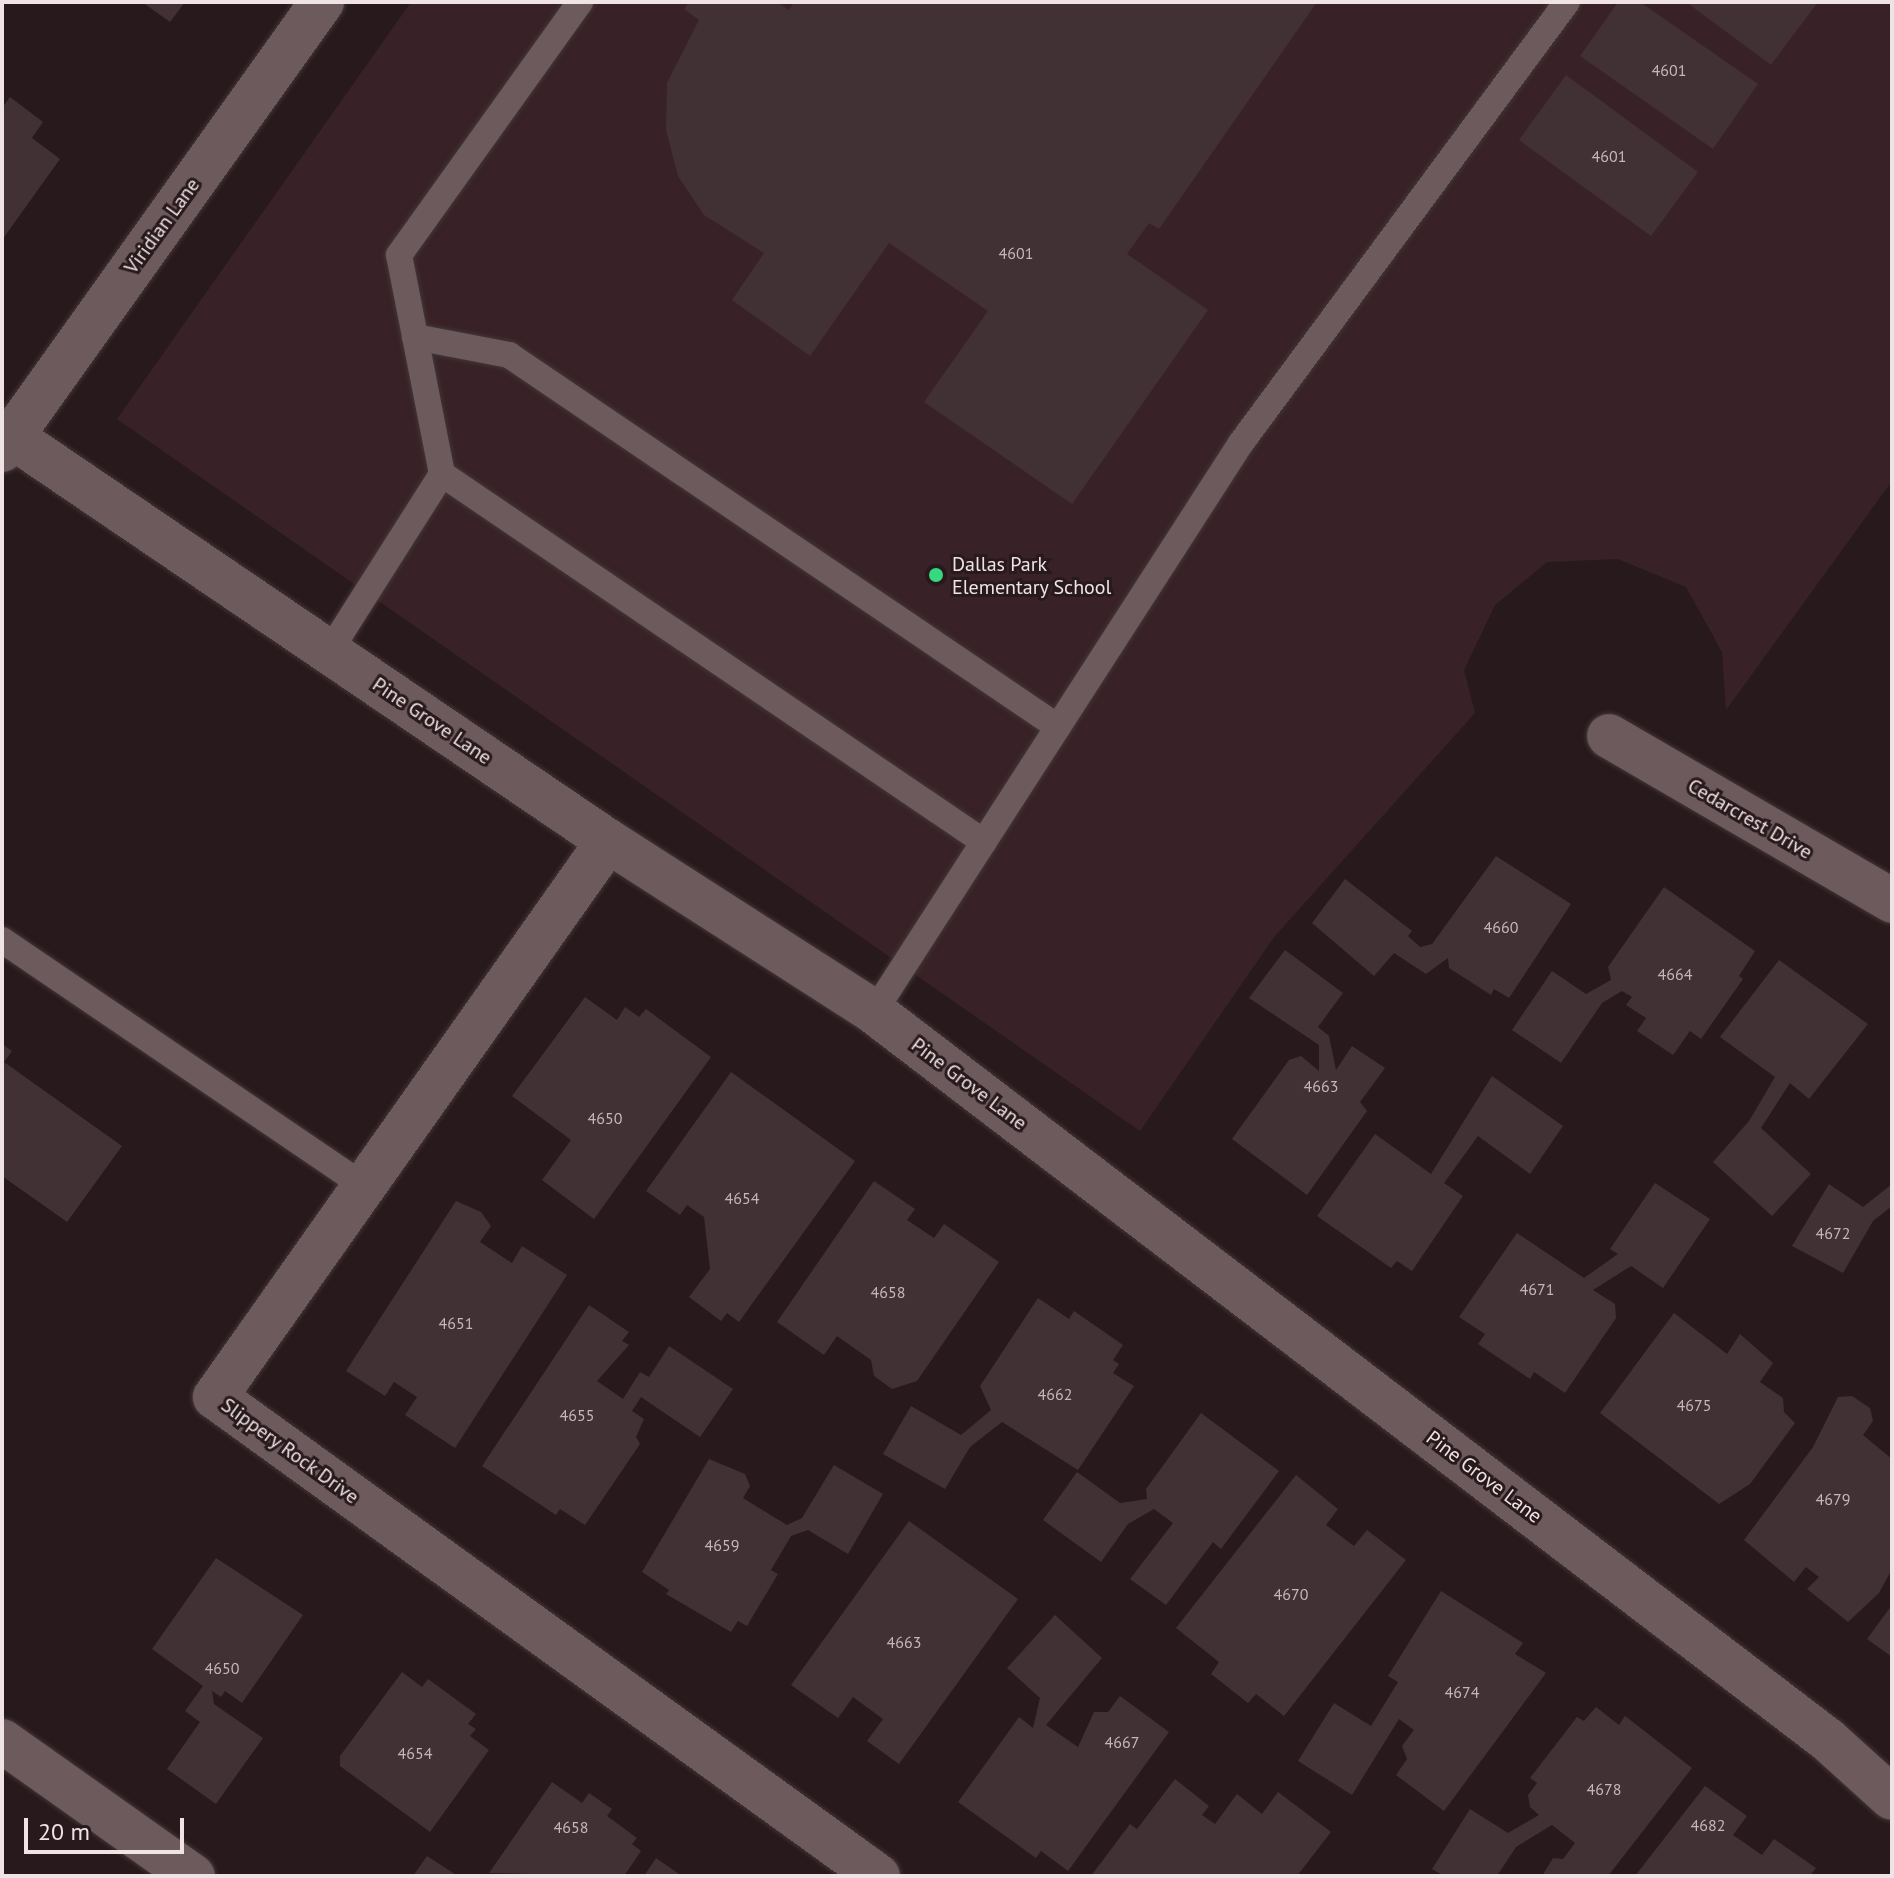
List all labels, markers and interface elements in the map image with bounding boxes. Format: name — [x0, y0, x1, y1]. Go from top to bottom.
house number: 4601 — [1652, 60, 1686, 80]
house number: 4601 — [1592, 146, 1626, 166]
street label: Viridian Lane — [119, 174, 205, 278]
house number: 4601 — [999, 243, 1033, 263]
place label: Dallas Park Elementary School — [952, 552, 1112, 599]
marker: Dallas Park Elementary School — [927, 566, 945, 584]
street label: Pine Grove Lane — [368, 672, 496, 770]
street label: Cedarcrest Drive — [1684, 774, 1816, 864]
house number: 4660 — [1484, 917, 1518, 937]
house number: 4664 — [1658, 964, 1692, 984]
street label: Pine Grove Lane — [907, 1033, 1031, 1135]
house number: 4663 — [1304, 1076, 1338, 1096]
house number: 4650 — [588, 1108, 622, 1128]
house number: 4654 — [725, 1188, 759, 1208]
house number: 4672 — [1816, 1223, 1850, 1243]
house number: 4671 — [1520, 1279, 1554, 1299]
house number: 4658 — [871, 1282, 905, 1302]
house number: 4651 — [439, 1313, 473, 1333]
house number: 4662 — [1038, 1384, 1072, 1404]
street label: Slippery Rock Drive — [216, 1393, 364, 1509]
house number: 4675 — [1677, 1395, 1711, 1415]
house number: 4655 — [560, 1405, 594, 1425]
street label: Pine Grove Lane — [1422, 1426, 1546, 1528]
house number: 4679 — [1816, 1489, 1850, 1509]
house number: 4659 — [705, 1535, 739, 1555]
house number: 4670 — [1274, 1584, 1308, 1604]
house number: 4663 — [887, 1632, 921, 1652]
house number: 4650 — [205, 1658, 239, 1678]
house number: 4674 — [1445, 1682, 1479, 1702]
house number: 4667 — [1105, 1732, 1139, 1752]
house number: 4654 — [398, 1743, 432, 1763]
house number: 4678 — [1587, 1779, 1621, 1799]
scale bar — [28, 1802, 188, 1852]
house number: 4682 — [1691, 1815, 1725, 1835]
text: 20 m — [38, 1816, 90, 1847]
house number: 4658 — [554, 1817, 588, 1837]

